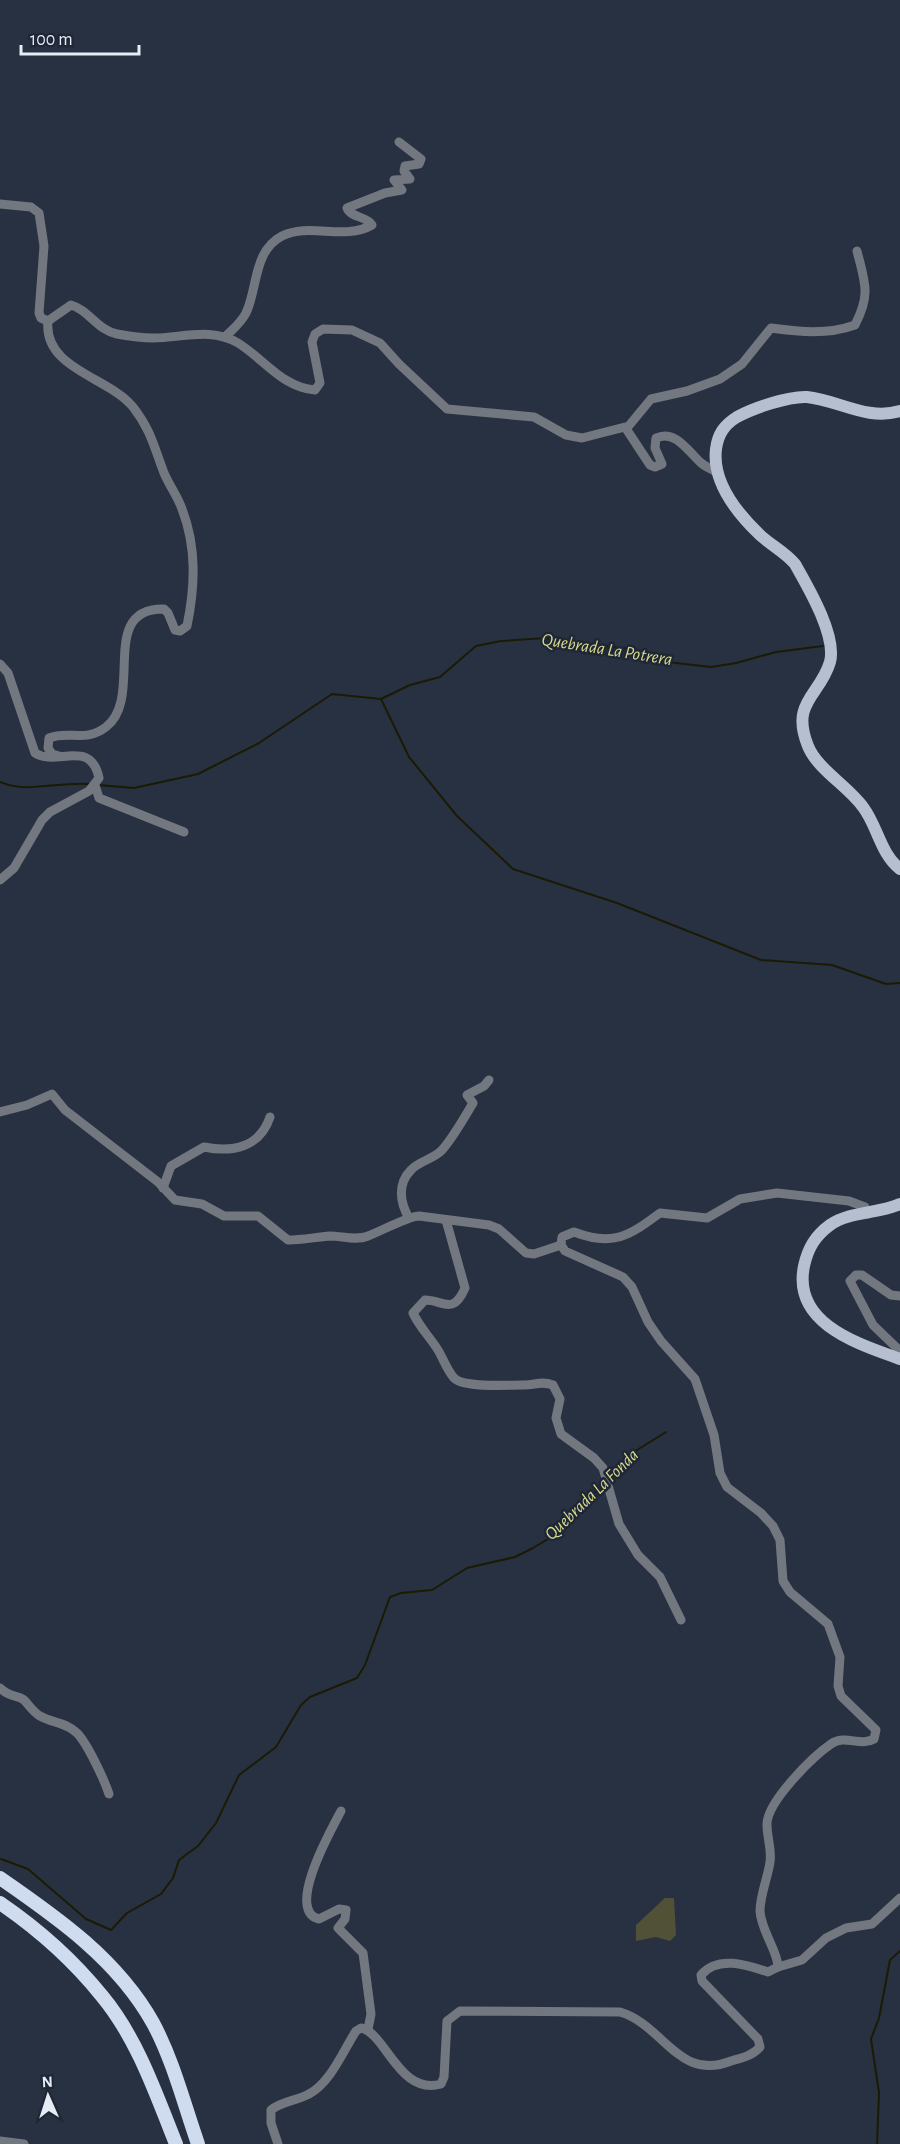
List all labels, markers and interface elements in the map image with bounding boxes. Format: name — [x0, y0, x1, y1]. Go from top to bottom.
scale bar — [21, 18, 140, 56]
text: 100 m — [30, 31, 73, 49]
water label: Quebrada La Potrera — [540, 631, 674, 669]
water label: Quebrada La Fonda — [542, 1446, 642, 1544]
north arrow — [18, 2066, 78, 2126]
text: N — [41, 2074, 53, 2090]

